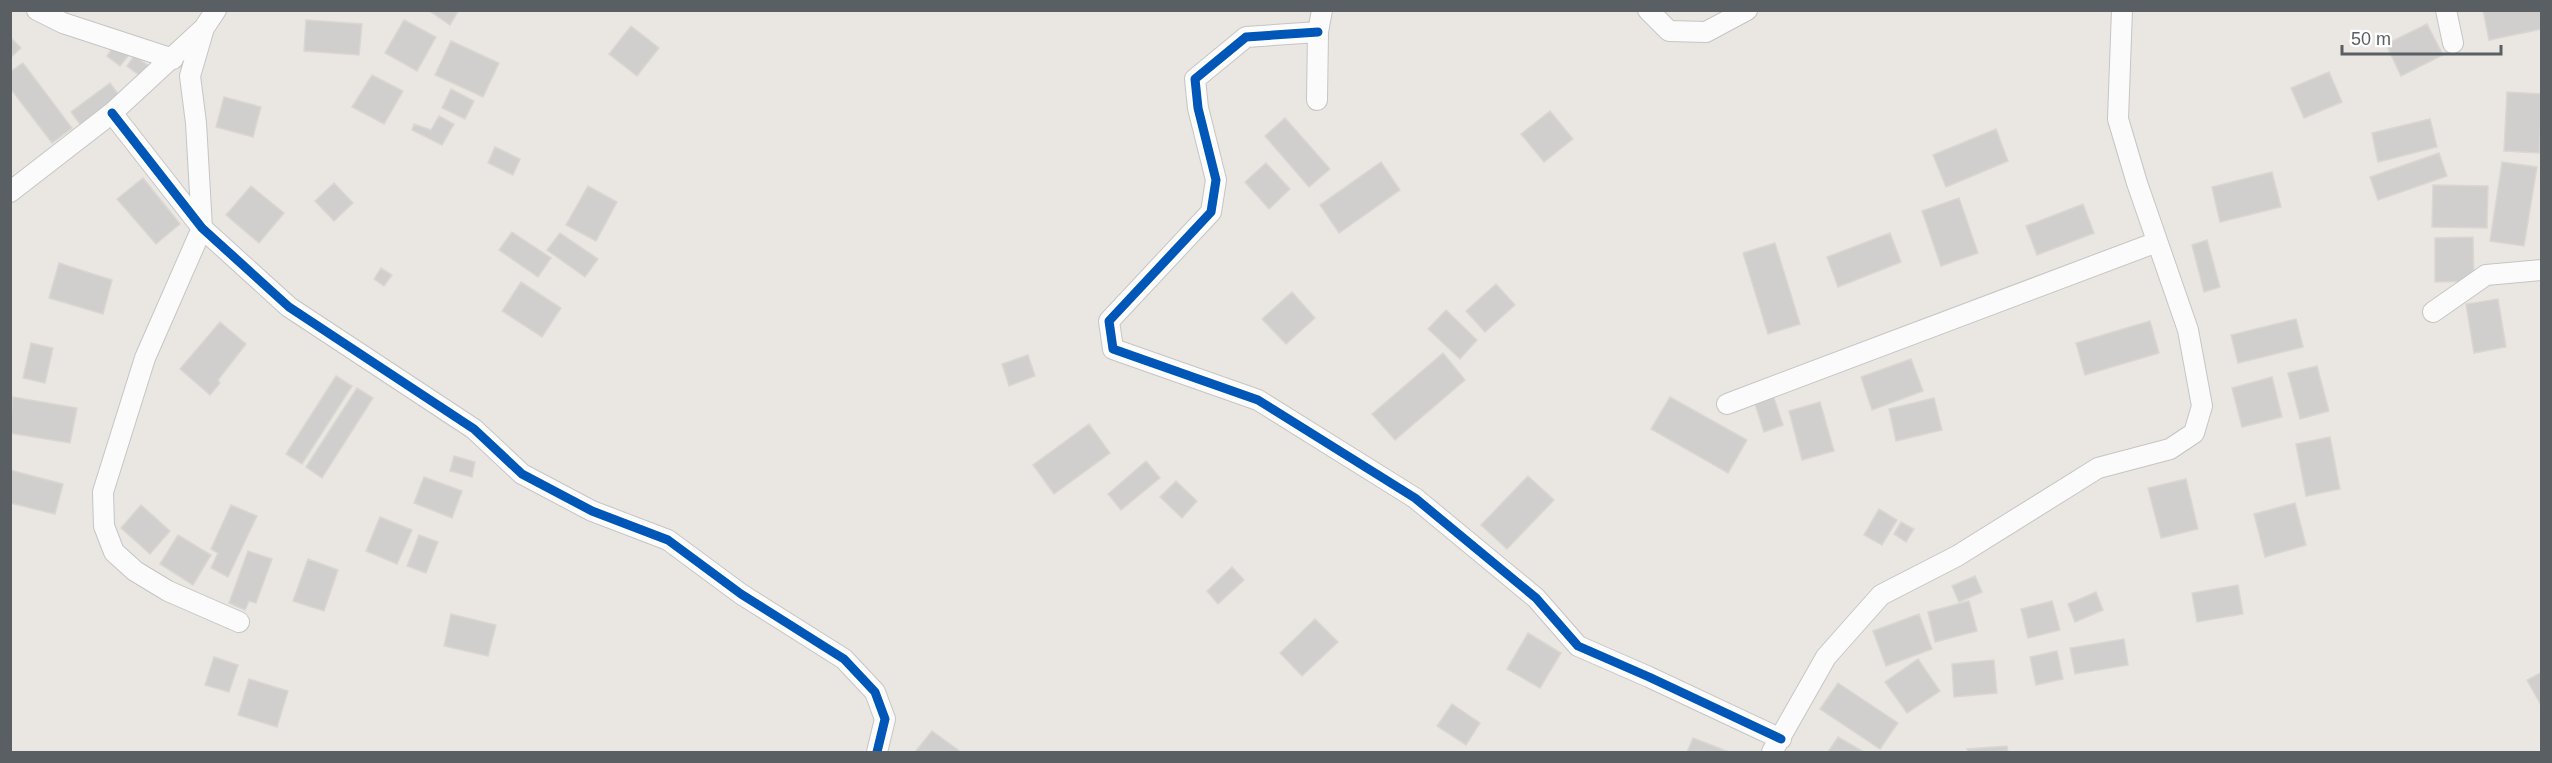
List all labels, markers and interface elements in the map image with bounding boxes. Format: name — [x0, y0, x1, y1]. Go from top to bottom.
scale bar — [2342, 18, 2501, 56]
text: 50 m — [2351, 29, 2391, 49]

